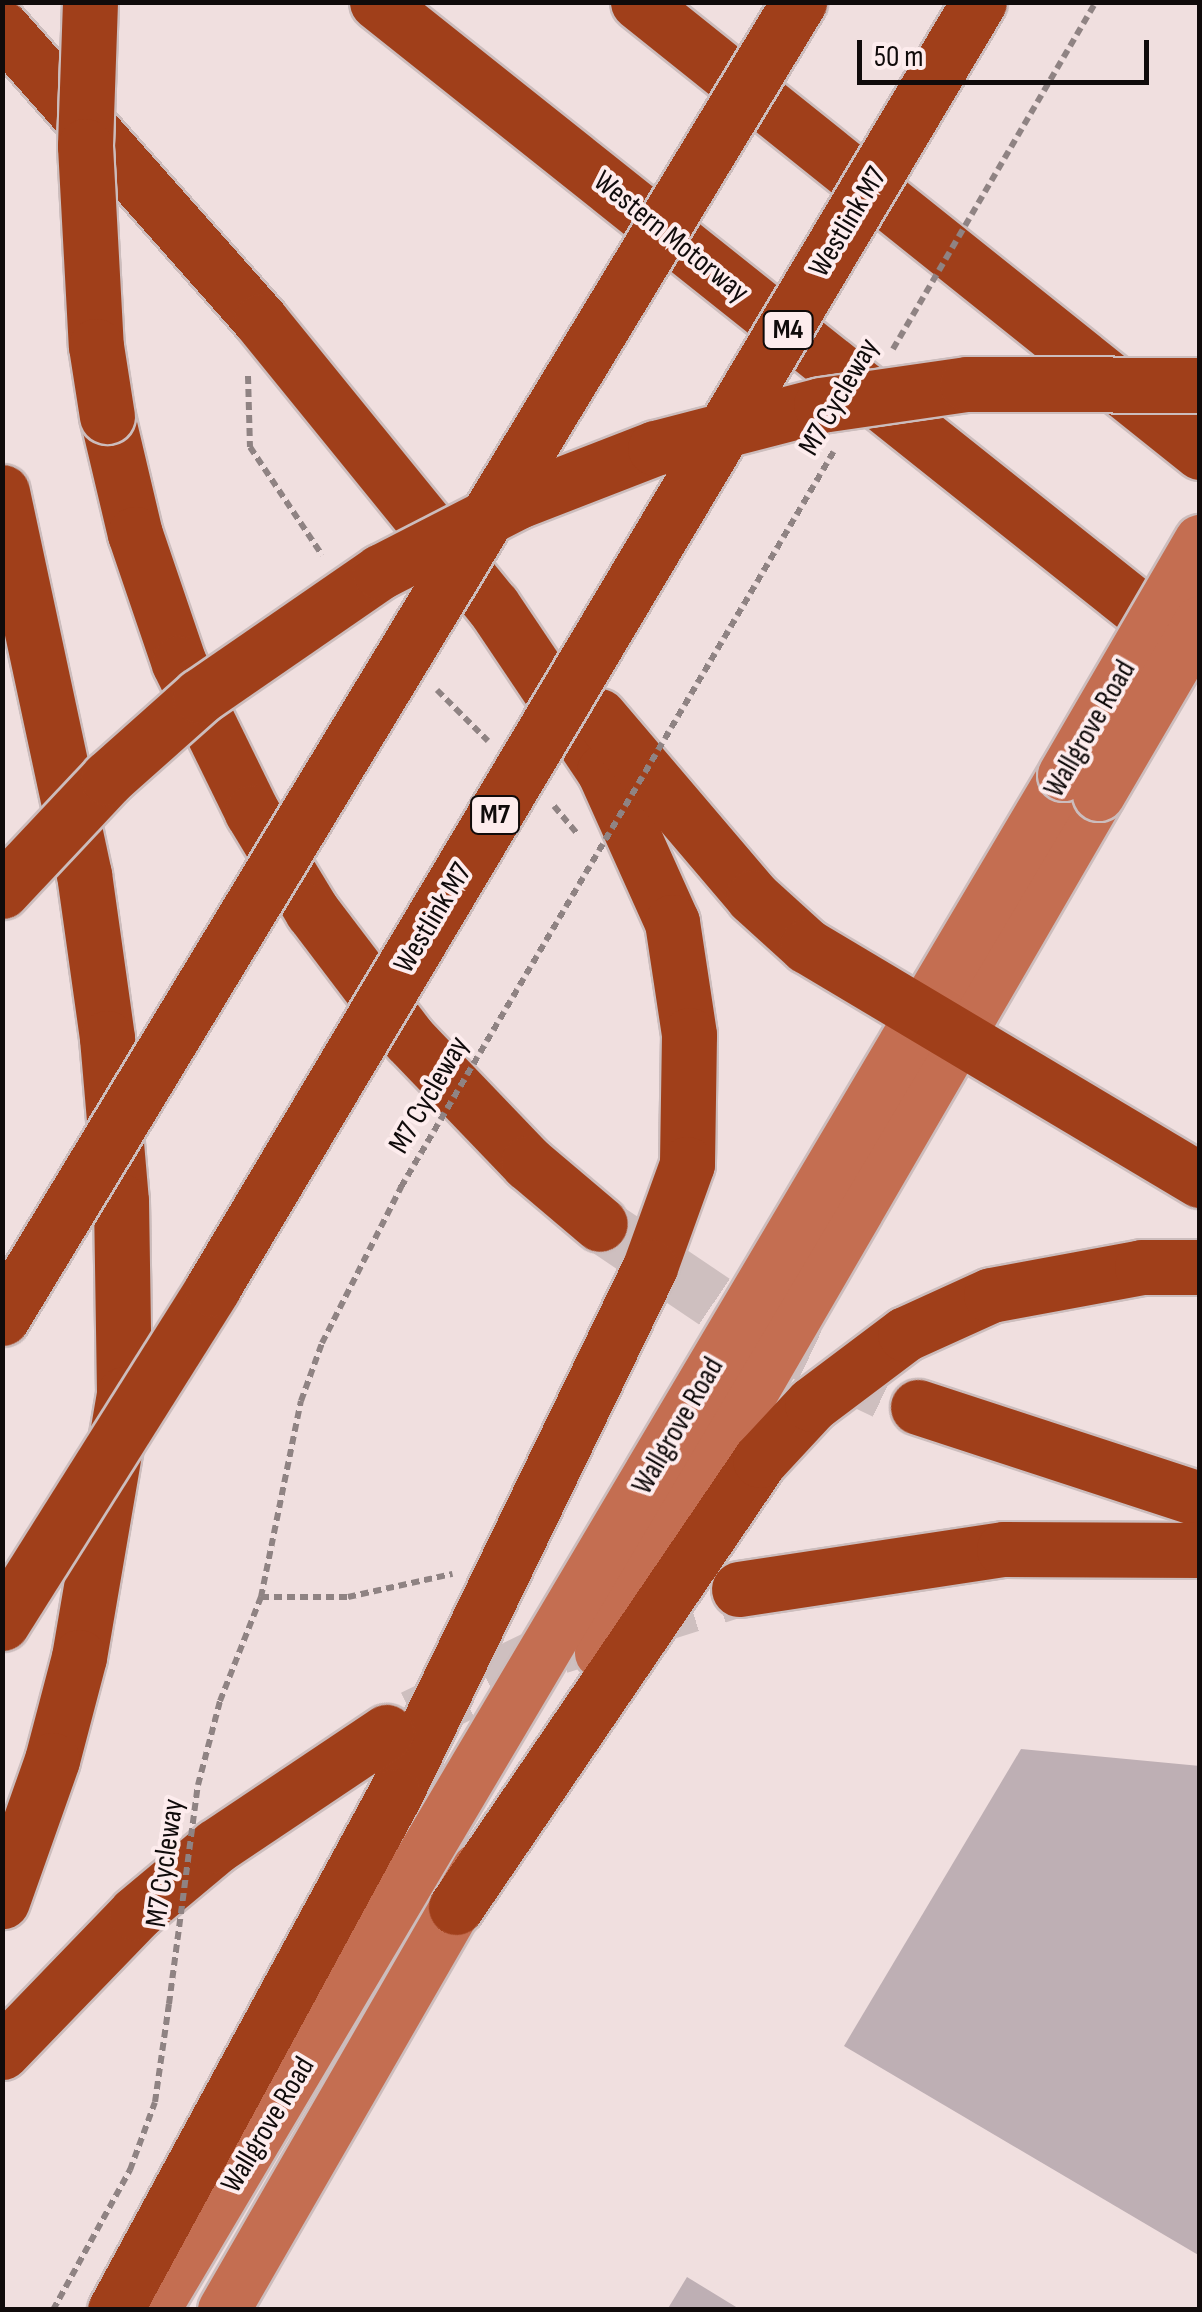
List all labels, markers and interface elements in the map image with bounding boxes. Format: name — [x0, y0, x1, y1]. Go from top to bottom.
scale bar — [862, 20, 1154, 82]
text: 50 m — [874, 39, 923, 75]
street label: Westlink M7 — [801, 161, 895, 283]
street label: Western Motorway — [586, 164, 756, 310]
road number: M4 — [760, 307, 816, 353]
street label: M7 Cycleway — [791, 332, 887, 462]
street label: Wallgrove Road — [1036, 654, 1144, 804]
road number: M7 — [470, 792, 520, 838]
street label: Westlink M7 — [386, 857, 480, 979]
street label: M7 Cycleway — [381, 1030, 477, 1160]
street label: Wallgrove Road — [624, 1351, 732, 1501]
street label: M7 Cycleway — [138, 1796, 192, 1930]
street label: Wallgrove Road — [213, 2051, 323, 2199]

